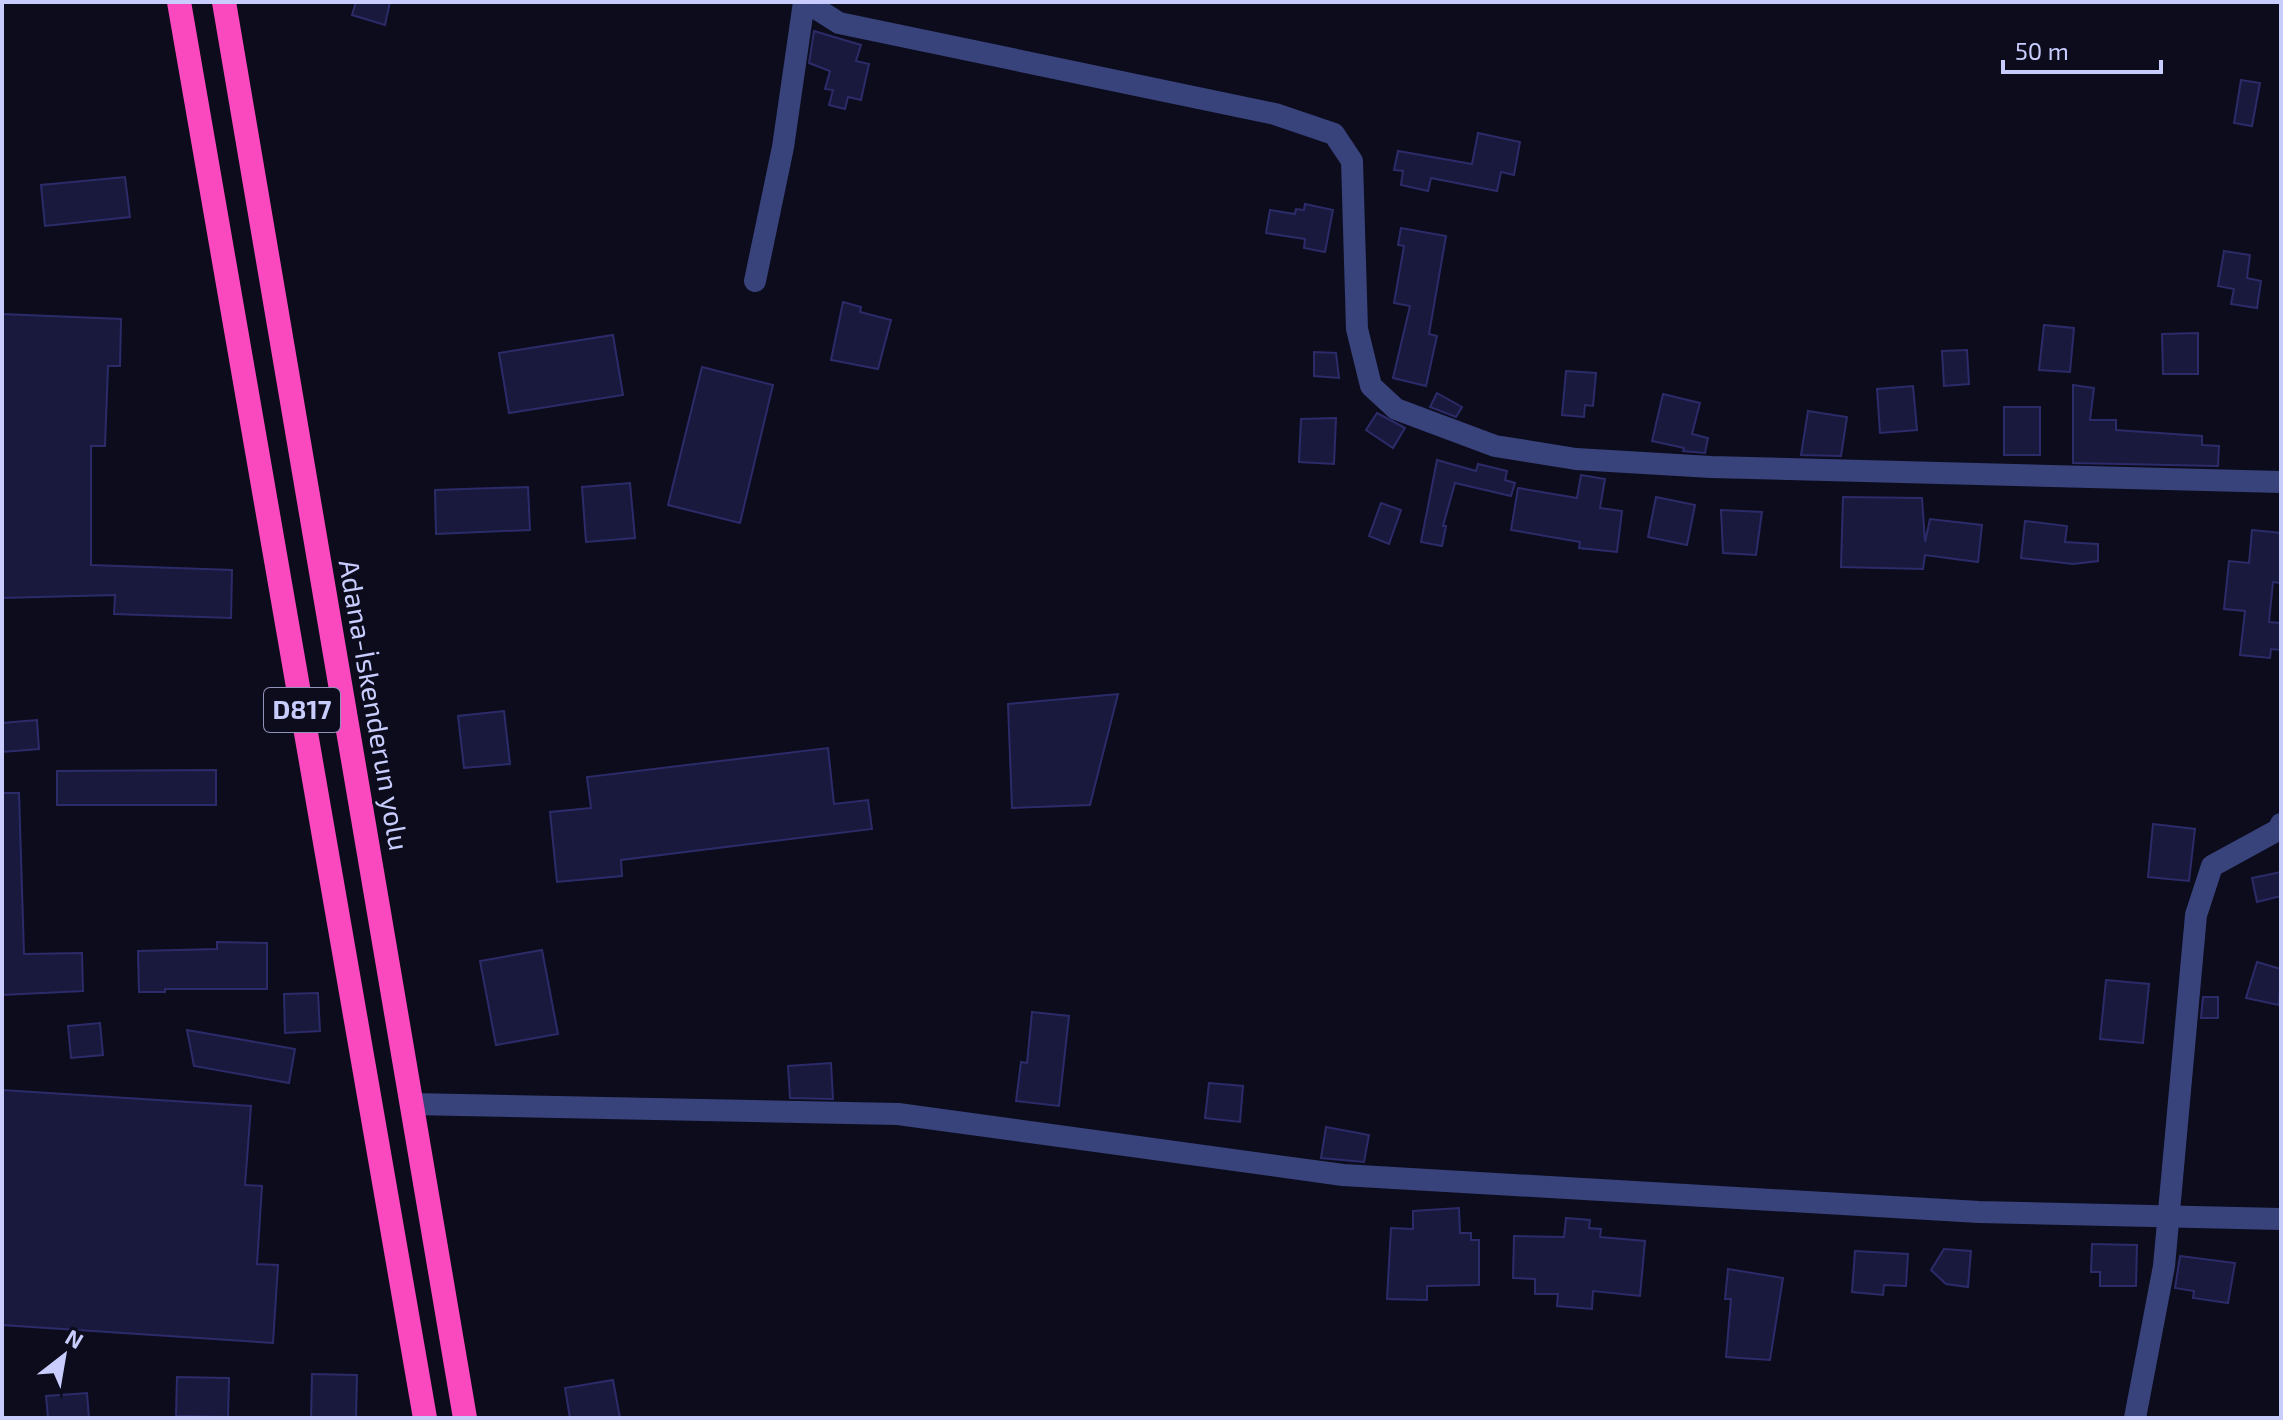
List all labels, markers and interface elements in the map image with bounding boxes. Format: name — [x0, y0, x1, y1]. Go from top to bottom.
scale bar — [2003, 24, 2161, 74]
text: 50 m — [2015, 36, 2069, 65]
street label: Adana-İskenderun yolu — [333, 557, 417, 853]
road number: D817 — [264, 688, 340, 732]
north arrow — [24, 1316, 104, 1396]
text: N — [61, 1323, 88, 1353]

